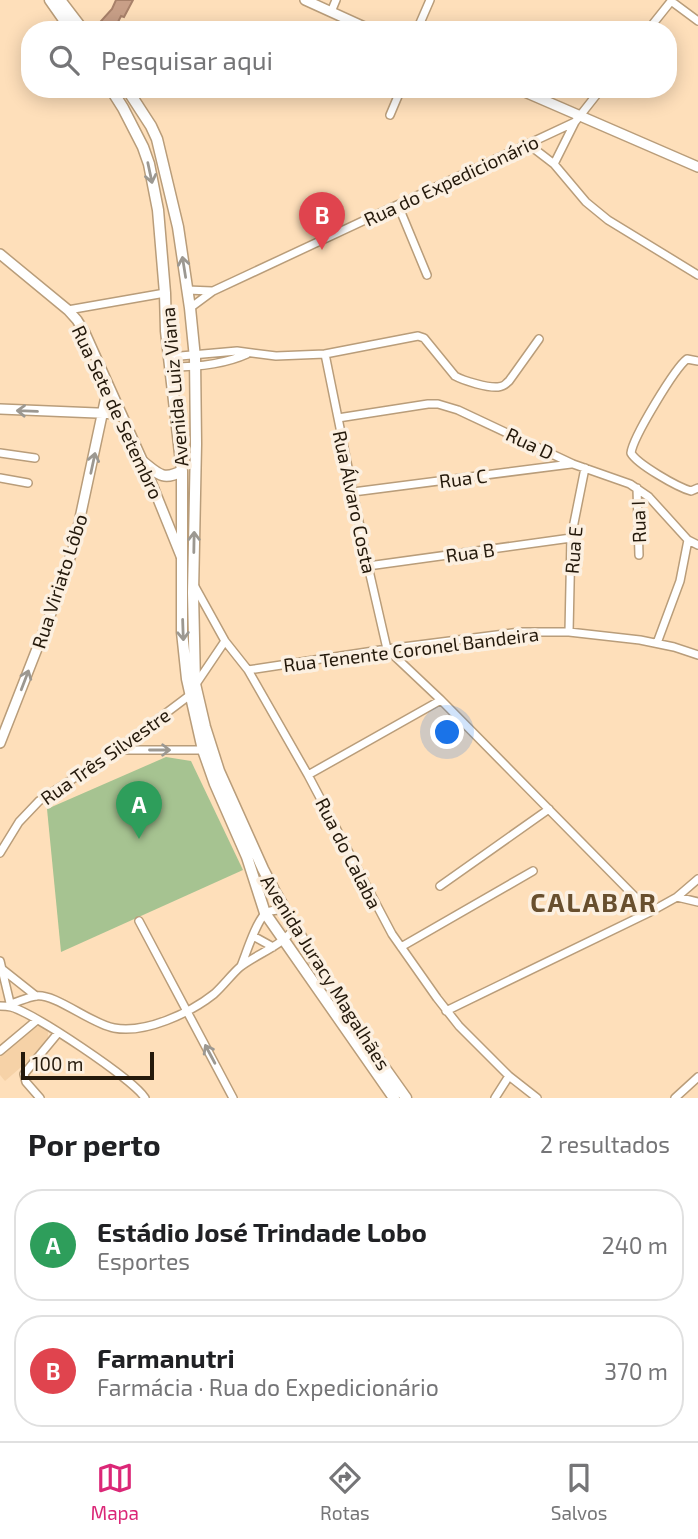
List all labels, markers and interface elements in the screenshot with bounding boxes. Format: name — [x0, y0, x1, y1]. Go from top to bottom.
search box — [21, 21, 677, 98]
icon: search — [45, 41, 83, 79]
text: Pesquisar aqui — [101, 44, 273, 75]
street label: Rua do Expedicionário — [360, 129, 542, 231]
one-way arrow — [145, 161, 158, 183]
pin: B — [299, 192, 345, 250]
one-way arrow — [177, 256, 190, 279]
street label: Avenida Luiz Viana — [156, 306, 192, 468]
street label: Rua Sete de Setembro — [68, 321, 168, 503]
one-way arrow — [16, 404, 39, 417]
street label: Rua D — [503, 422, 557, 464]
street label: Rua Álvaro Costa — [329, 428, 381, 576]
one-way arrow — [86, 452, 100, 475]
street label: Rua C — [438, 464, 488, 492]
street label: Rua I — [626, 501, 650, 543]
street label: Rua Viriato Lôbo — [26, 511, 92, 651]
street label: Rua E — [559, 525, 587, 575]
one-way arrow — [187, 531, 200, 554]
street label: Rua B — [444, 537, 496, 567]
one-way arrow — [176, 618, 189, 641]
street label: Rua Tenente Coronel Bandeira — [282, 622, 540, 676]
one-way arrow — [20, 670, 33, 691]
street label: Rua Três Silvestre — [36, 703, 174, 809]
your location — [430, 715, 464, 749]
one-way arrow — [148, 743, 171, 757]
pin: A — [116, 781, 162, 839]
street label: Rua do Calaba — [311, 794, 387, 912]
street label: Avenida Juracy Magalhães — [256, 870, 396, 1074]
district label: CALABAR — [530, 886, 658, 917]
one-way arrow — [202, 1044, 216, 1065]
scale bar — [21, 1049, 154, 1081]
text: 100 m — [32, 1052, 83, 1075]
text: Por perto — [28, 1126, 161, 1162]
text: 2 resultados — [540, 1130, 670, 1158]
text: Estádio José Trindade Lobo — [97, 1216, 427, 1247]
text: A — [45, 1231, 61, 1259]
text: 240 m — [602, 1231, 668, 1259]
text: Esportes — [97, 1247, 190, 1275]
text: Farmanutri — [97, 1342, 235, 1373]
text: B — [46, 1357, 60, 1385]
text: 370 m — [604, 1357, 668, 1385]
text: Farmácia · Rua do Expedicionário — [97, 1373, 439, 1401]
tab: Mapa — [90, 1459, 139, 1524]
tab: Rotas — [320, 1459, 370, 1524]
tab: Salvos — [551, 1459, 607, 1524]

